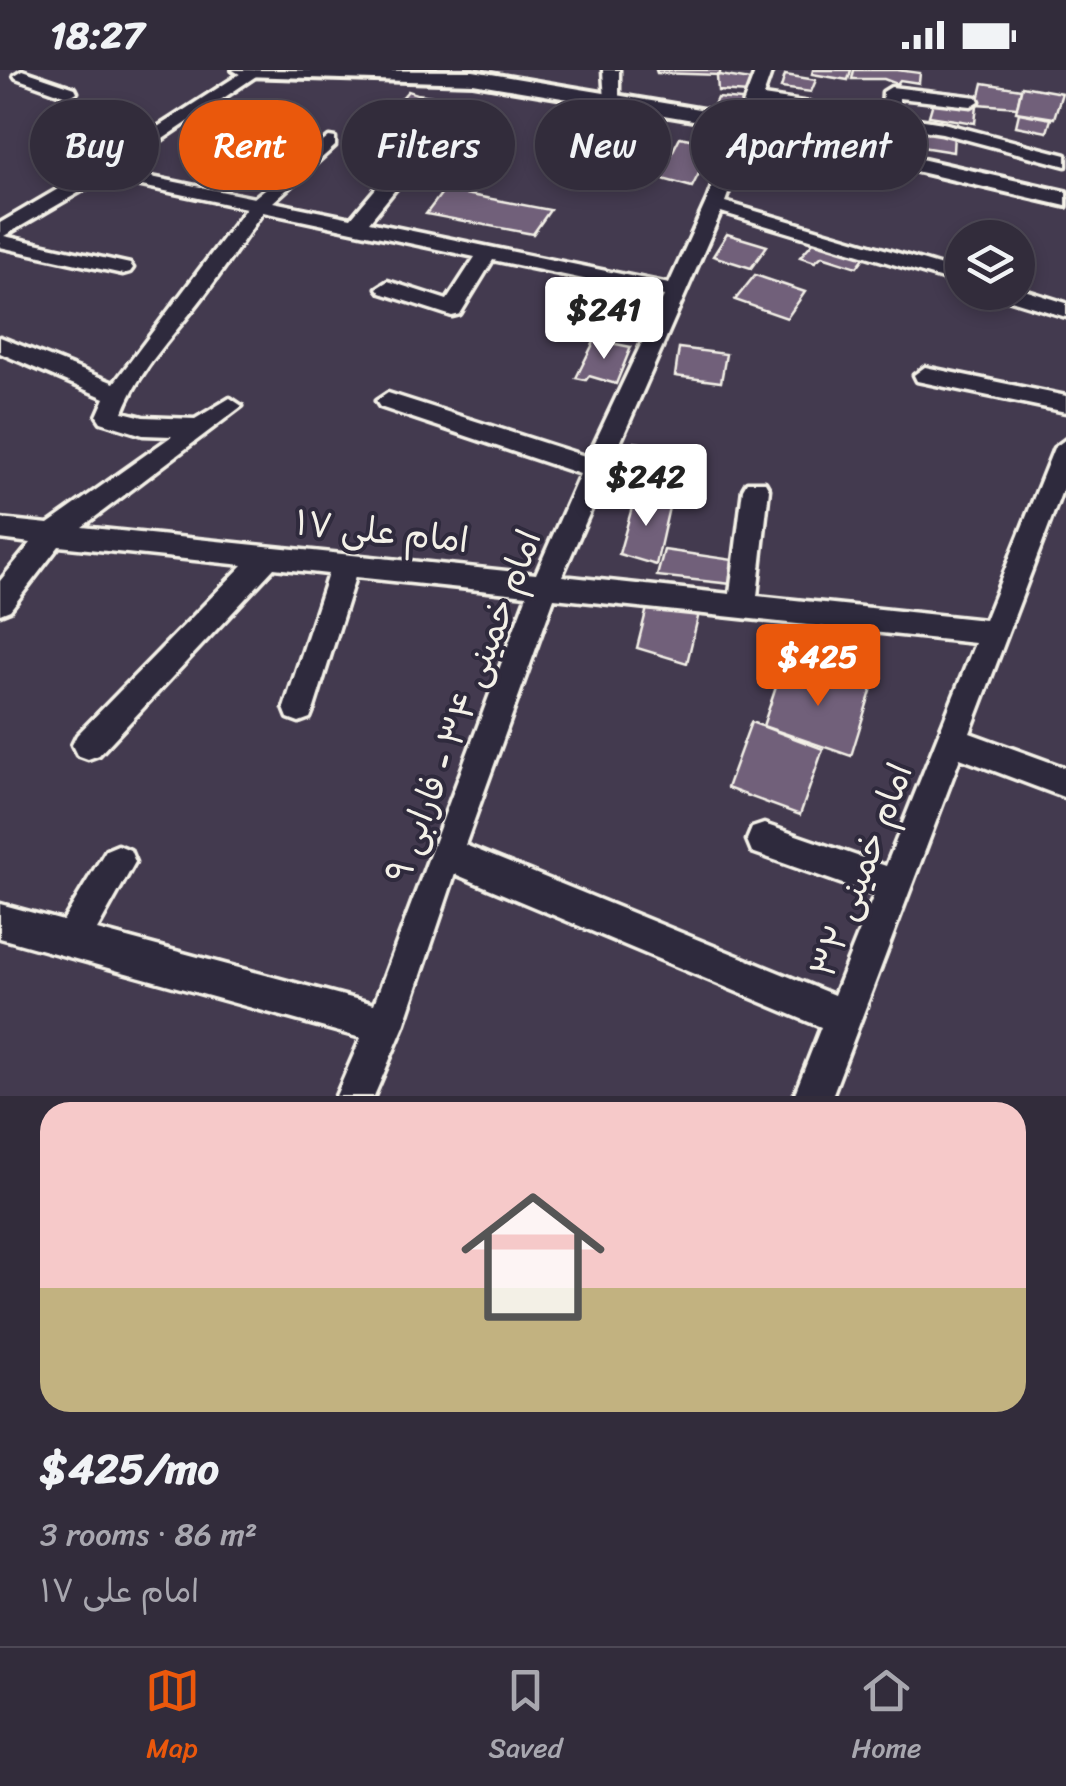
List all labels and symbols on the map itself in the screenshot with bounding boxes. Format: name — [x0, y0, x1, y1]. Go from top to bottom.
pin: $241 — [545, 277, 663, 362]
pin: $242 — [587, 444, 705, 529]
street label: امام علی ۱۷ — [292, 491, 472, 571]
street label: امام خمینی ۳۴ - فارابی ۹ — [367, 520, 559, 892]
pin: $425 — [759, 624, 877, 709]
street label: امام خمینی ۳۲ — [792, 753, 930, 987]

